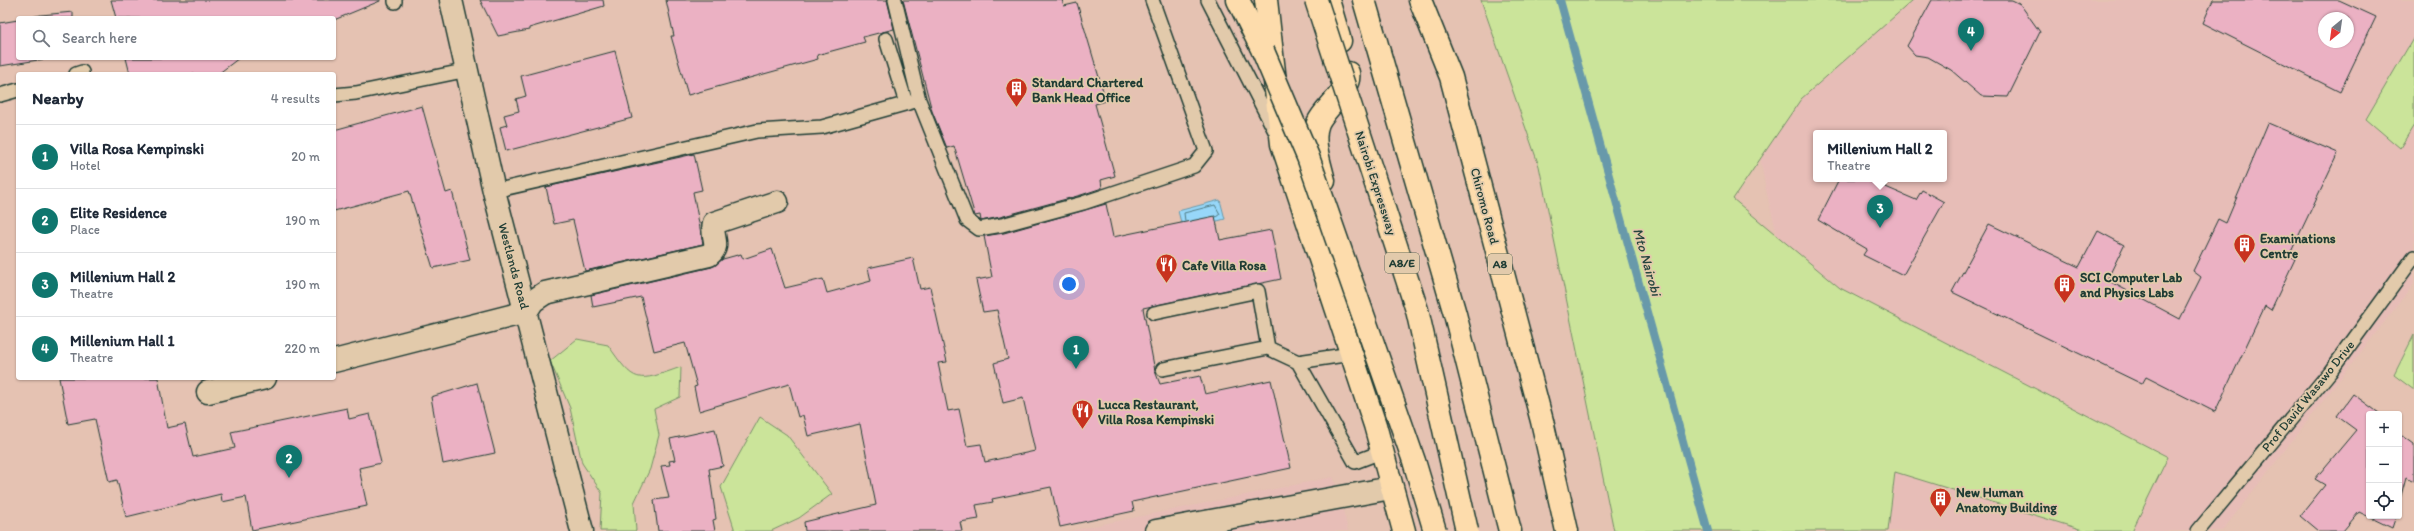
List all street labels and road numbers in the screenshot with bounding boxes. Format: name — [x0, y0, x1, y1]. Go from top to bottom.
street label: Nairobi Expressway — [1352, 129, 1400, 237]
street label: Chiromo Road — [1468, 166, 1502, 246]
street label: Westlands Road — [495, 221, 533, 311]
road number: A8/E — [1385, 253, 1419, 273]
road number: A8 — [1488, 254, 1512, 274]
street label: Prof David Wasawo Drive — [2258, 337, 2358, 455]

